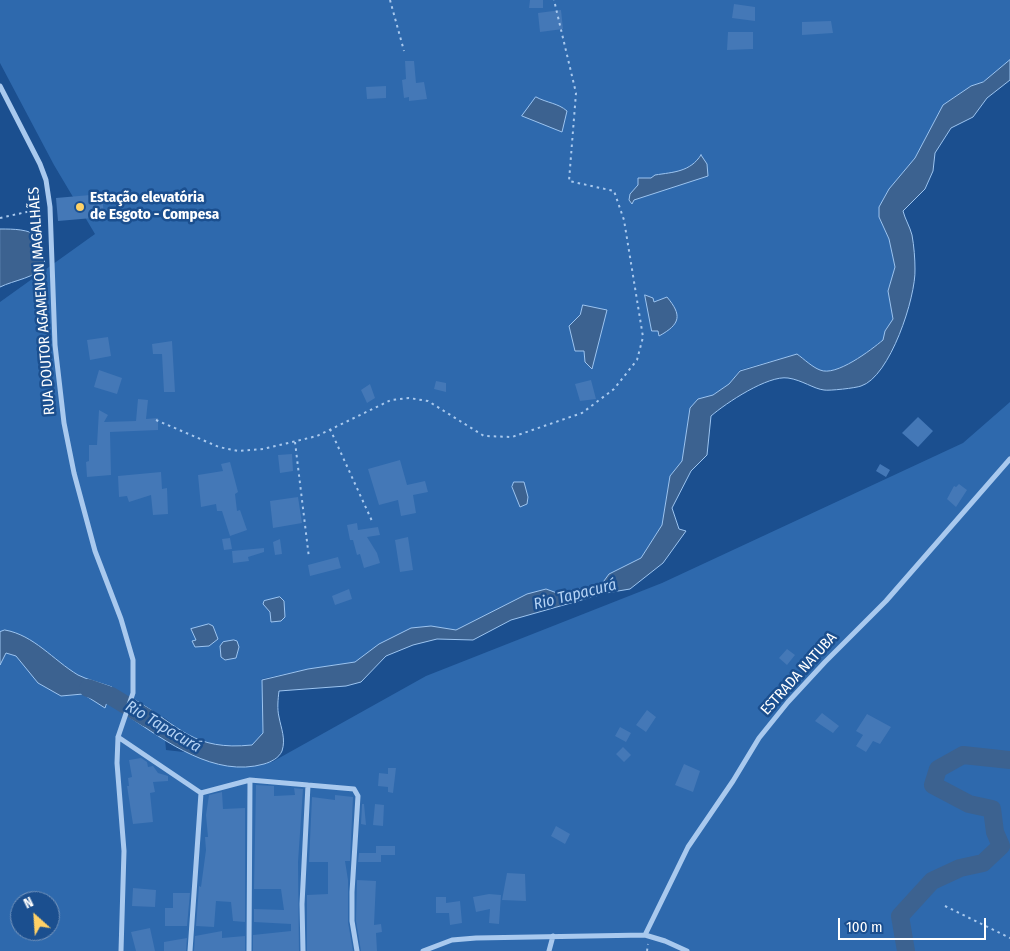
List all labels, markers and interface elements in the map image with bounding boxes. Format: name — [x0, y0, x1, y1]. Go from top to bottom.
street label: RUA DOUTOR AGAMENON MAGALHÃES — [25, 186, 59, 416]
place label: Estação elevatória de Esgoto - Compesa — [90, 189, 219, 224]
marker: Estação elevatória de Esgoto - Compesa — [74, 201, 86, 213]
water label: Rio Tapacurá — [532, 575, 618, 615]
street label: ESTRADA NATUBA — [757, 629, 841, 719]
water label: Rio Tapacurá — [122, 697, 204, 757]
north arrow — [10, 891, 60, 941]
text: N — [21, 893, 36, 912]
scale bar — [840, 908, 988, 940]
text: 100 m — [846, 918, 883, 936]

